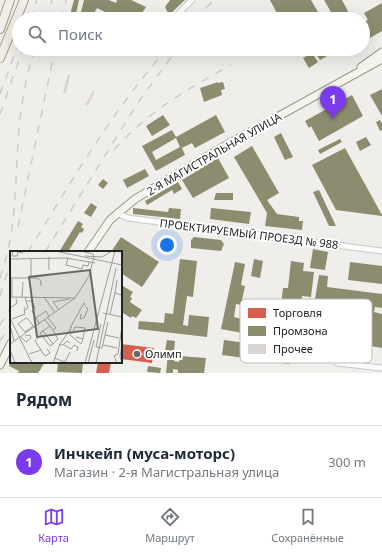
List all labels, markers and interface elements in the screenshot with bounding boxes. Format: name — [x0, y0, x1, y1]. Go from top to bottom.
search box — [12, 12, 370, 56]
icon: search — [26, 23, 48, 45]
text: Поиск — [58, 24, 103, 44]
pin: 1 — [320, 86, 346, 119]
street label: 2-Я МАГИСТРАЛЬНАЯ УЛИЦА — [144, 108, 285, 198]
street label: ПРОЕКТИРУЕМЫЙ ПРОЕЗД № 988 — [159, 215, 339, 252]
your location — [157, 235, 177, 255]
inset map — [10, 251, 122, 363]
legend — [240, 299, 372, 363]
text: Торговля — [273, 305, 322, 320]
text: Промзона — [273, 323, 328, 338]
text: Прочее — [273, 341, 313, 356]
place label: Олимп — [145, 346, 182, 361]
marker: Олимп — [132, 349, 142, 359]
text: Рядом — [16, 388, 72, 411]
text: Инчкейп (муса-моторс) — [54, 443, 235, 463]
text: 1 — [25, 453, 33, 471]
text: 300 m — [328, 453, 366, 471]
text: Магазин · 2-я Магистральная улица — [54, 463, 279, 481]
tab: Карта — [38, 506, 69, 545]
tab: Маршрут — [145, 506, 195, 545]
tab: Сохранённые — [271, 506, 344, 545]

